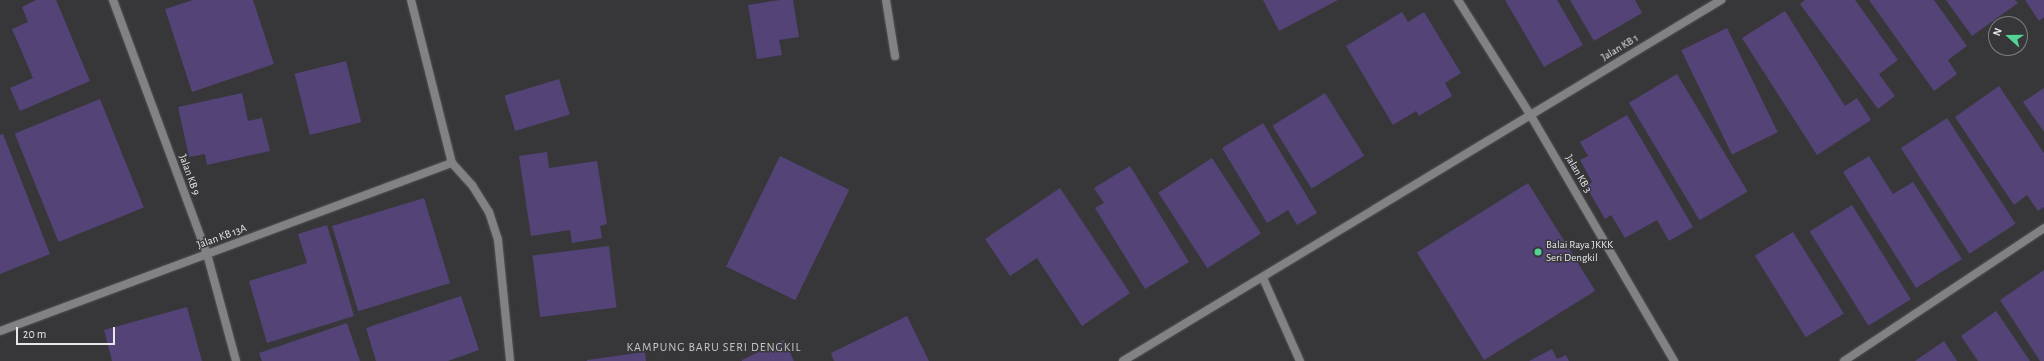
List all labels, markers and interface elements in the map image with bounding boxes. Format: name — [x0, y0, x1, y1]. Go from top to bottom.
north arrow — [1988, 16, 2028, 56]
text: N — [1991, 26, 2004, 37]
street label: Jalan KB 1 — [1599, 32, 1641, 64]
street label: Jalan KB 9 — [176, 153, 202, 197]
street label: Jalan KB 3 — [1562, 153, 1594, 195]
street label: Jalan KB 13A — [195, 222, 249, 252]
place label: Balai Raya JKKK Seri Dengkil — [1546, 239, 1613, 265]
marker: Balai Raya JKKK Seri Dengkil — [1533, 247, 1543, 257]
scale bar — [18, 319, 117, 345]
text: 20 m — [23, 328, 46, 340]
district label: KAMPUNG BARU SERI DENGKIL — [627, 341, 801, 355]

